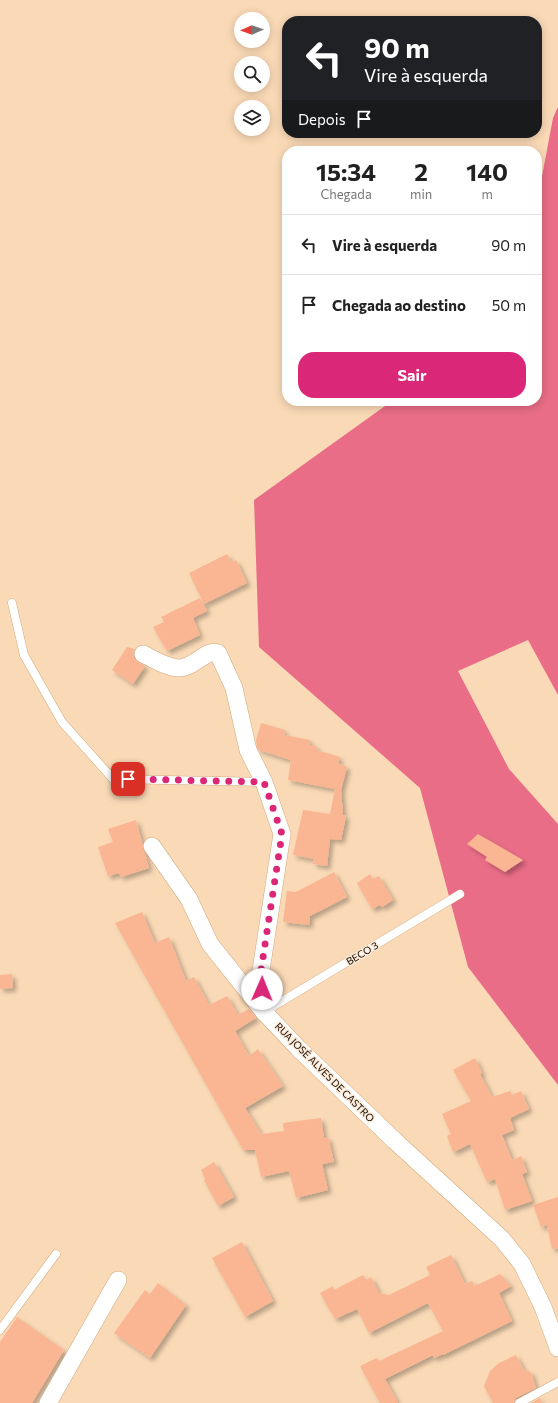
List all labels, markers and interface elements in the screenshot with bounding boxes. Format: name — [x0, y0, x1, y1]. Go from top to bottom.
north arrow — [234, 12, 270, 48]
map controls — [234, 12, 270, 136]
text: 90 m — [364, 30, 430, 64]
icon: left — [298, 32, 350, 84]
button: search — [234, 56, 270, 92]
text: Vire à esquerda — [364, 64, 488, 86]
button: layers — [234, 100, 270, 136]
icon: arrive — [353, 108, 375, 130]
text: Depois — [298, 110, 345, 128]
text: 15:34 — [316, 157, 376, 186]
text: 2 — [414, 157, 428, 186]
text: 140 — [466, 157, 508, 186]
text: Chegada — [320, 186, 372, 202]
text: min — [410, 186, 432, 202]
text: m — [481, 186, 493, 202]
icon: left — [298, 234, 320, 256]
text: Vire à esquerda — [332, 236, 437, 254]
text: 90 m — [491, 236, 526, 254]
icon: arrive — [298, 294, 320, 316]
text: Chegada ao destino — [332, 296, 466, 314]
text: 50 m — [492, 296, 526, 314]
button: Sair — [298, 352, 526, 398]
pin — [111, 762, 145, 796]
icon: arrive — [117, 768, 139, 790]
street label: BECO 3 — [344, 939, 380, 967]
position arrow — [241, 968, 283, 1010]
street label: RUA JOSÉ ALVES DE CASTRO — [273, 1020, 377, 1124]

